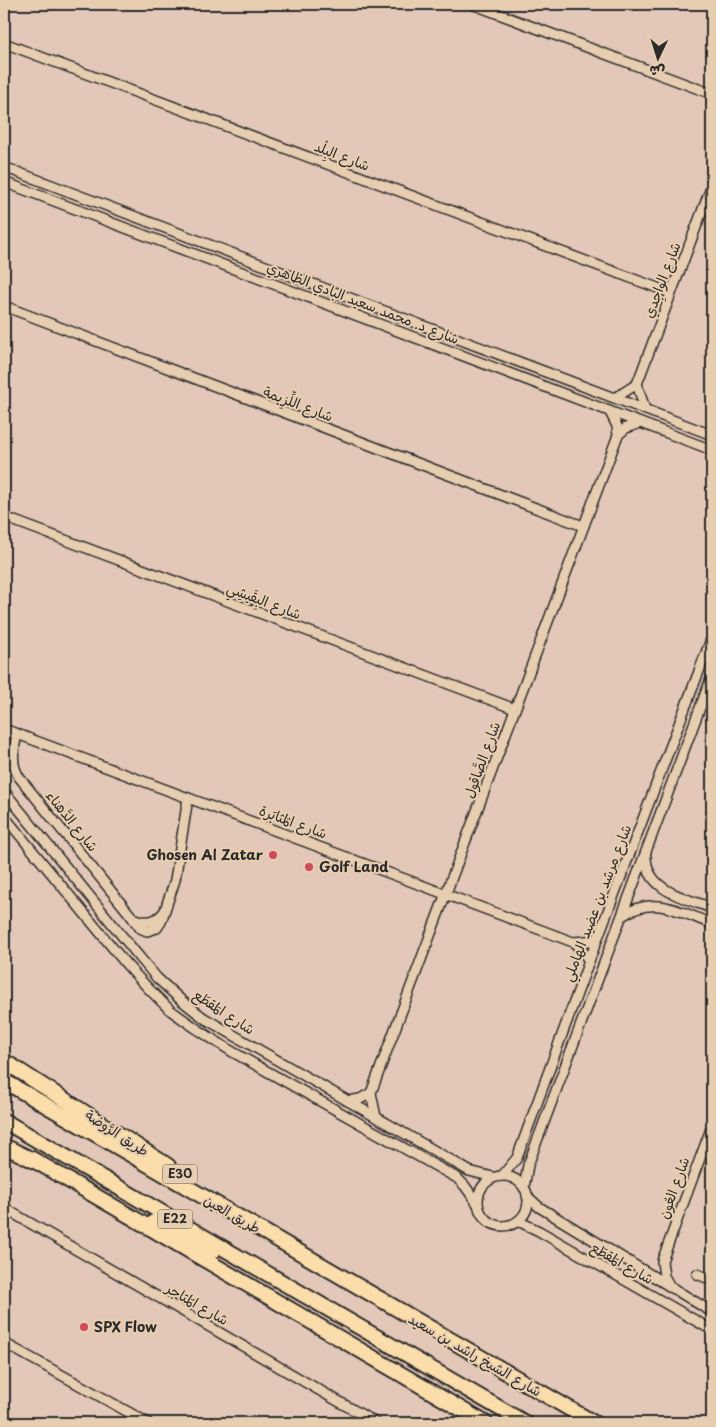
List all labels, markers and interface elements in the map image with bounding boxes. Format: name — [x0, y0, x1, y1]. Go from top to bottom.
north arrow — [634, 32, 684, 82]
text: ش — [649, 60, 665, 82]
street label: شارع البِلْد — [311, 135, 373, 177]
street label: شارع الواجِدي — [637, 239, 687, 321]
street label: شارع د. محمد سعيد البادي الظاهري — [264, 256, 462, 350]
street label: شارع اللِّزِيمة — [260, 380, 337, 427]
street label: شارع البِقَيشِي — [223, 577, 304, 627]
street label: شارع الصَّاقول — [458, 719, 505, 801]
street label: شارع الدَّهناء — [41, 786, 104, 856]
street label: شارع المُثابَرة — [256, 800, 330, 844]
street label: شارع مرشد بن عضيد الهاملي — [557, 821, 639, 985]
place label: Ghosen Al Zatar — [146, 844, 264, 865]
marker: Ghosen Al Zatar — [267, 849, 279, 861]
place label: Golf Land — [319, 856, 389, 877]
marker: Golf Land — [303, 861, 315, 873]
street label: شارع المَقطَع — [189, 984, 259, 1040]
street label: طريق الرَّوضة — [81, 1104, 153, 1161]
street label: شارع العُون — [653, 1154, 694, 1222]
road number: E30 — [162, 1164, 198, 1184]
street label: طريق العين — [200, 1189, 264, 1238]
road number: E22 — [158, 1210, 192, 1228]
street label: شارع المَقطَع — [586, 1236, 658, 1290]
street label: شارع المُتاجر — [161, 1277, 233, 1330]
street label: شارع الشيخ راشد بن سعيد — [405, 1308, 546, 1401]
place label: SPX Flow — [94, 1316, 157, 1337]
marker: SPX Flow — [78, 1321, 90, 1333]

